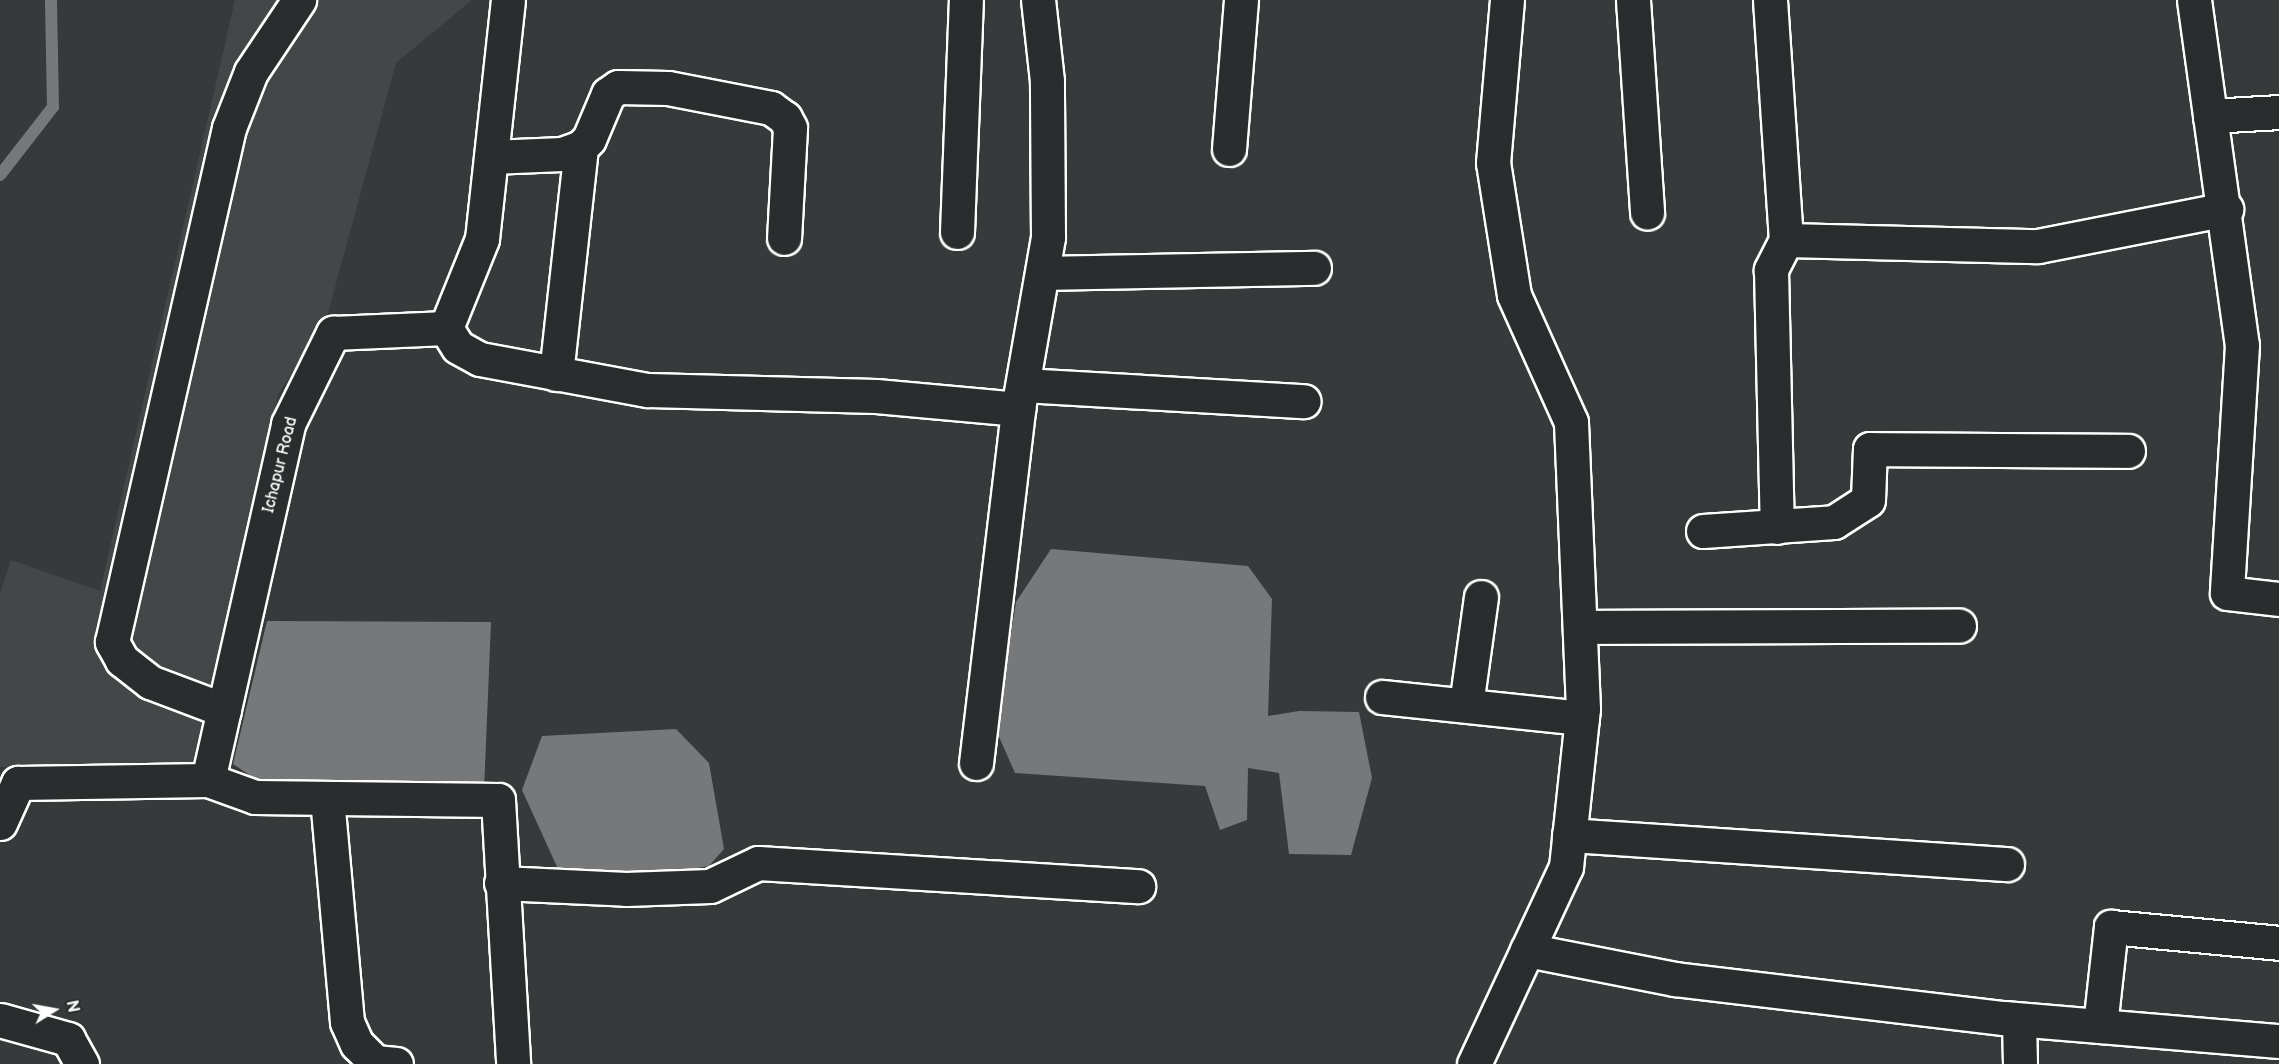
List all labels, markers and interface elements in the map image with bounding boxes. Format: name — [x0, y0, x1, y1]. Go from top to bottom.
street label: Ichapur Road — [260, 415, 302, 515]
north arrow — [24, 980, 84, 1040]
text: N — [62, 999, 83, 1014]

